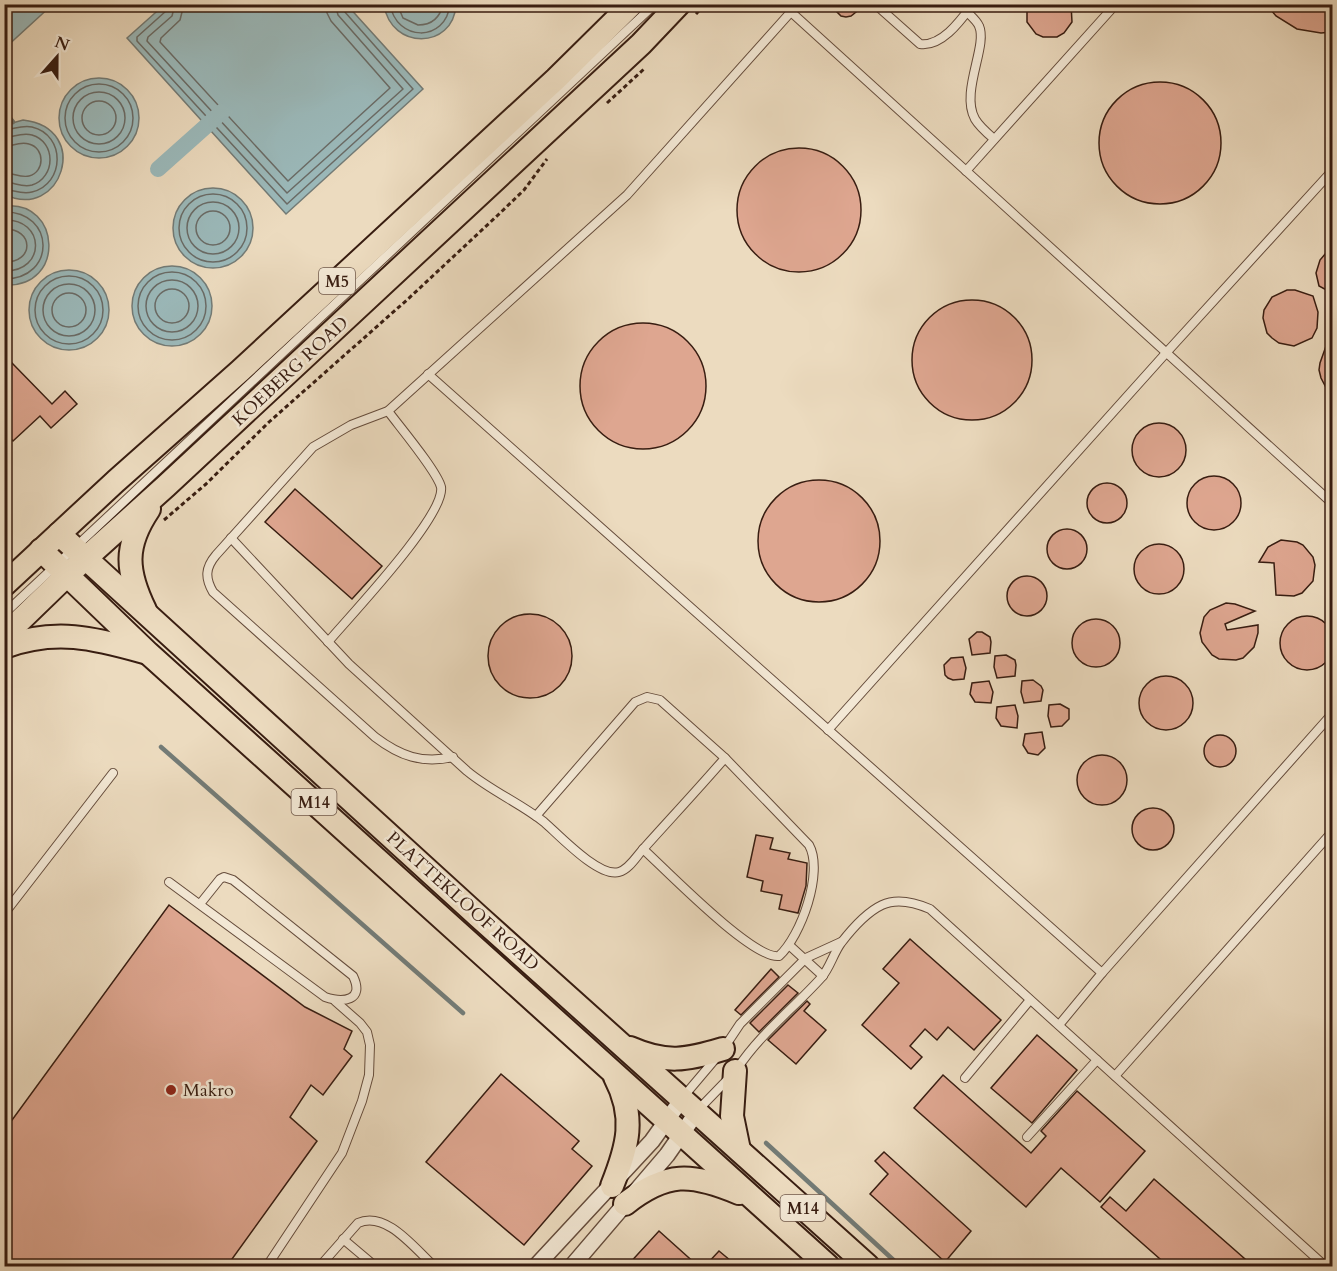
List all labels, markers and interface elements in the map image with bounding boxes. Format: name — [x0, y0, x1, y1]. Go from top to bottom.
north arrow — [27, 27, 87, 87]
text: N — [52, 31, 73, 57]
road number: M5 — [319, 268, 355, 294]
street label: KOEBERG ROAD — [227, 311, 354, 432]
road number: M14 — [292, 789, 336, 815]
street label: PLATTEKLOOF ROAD — [381, 826, 545, 977]
place label: Makro — [183, 1078, 234, 1103]
marker: Makro — [164, 1083, 178, 1097]
road number: M14 — [780, 1195, 826, 1221]

